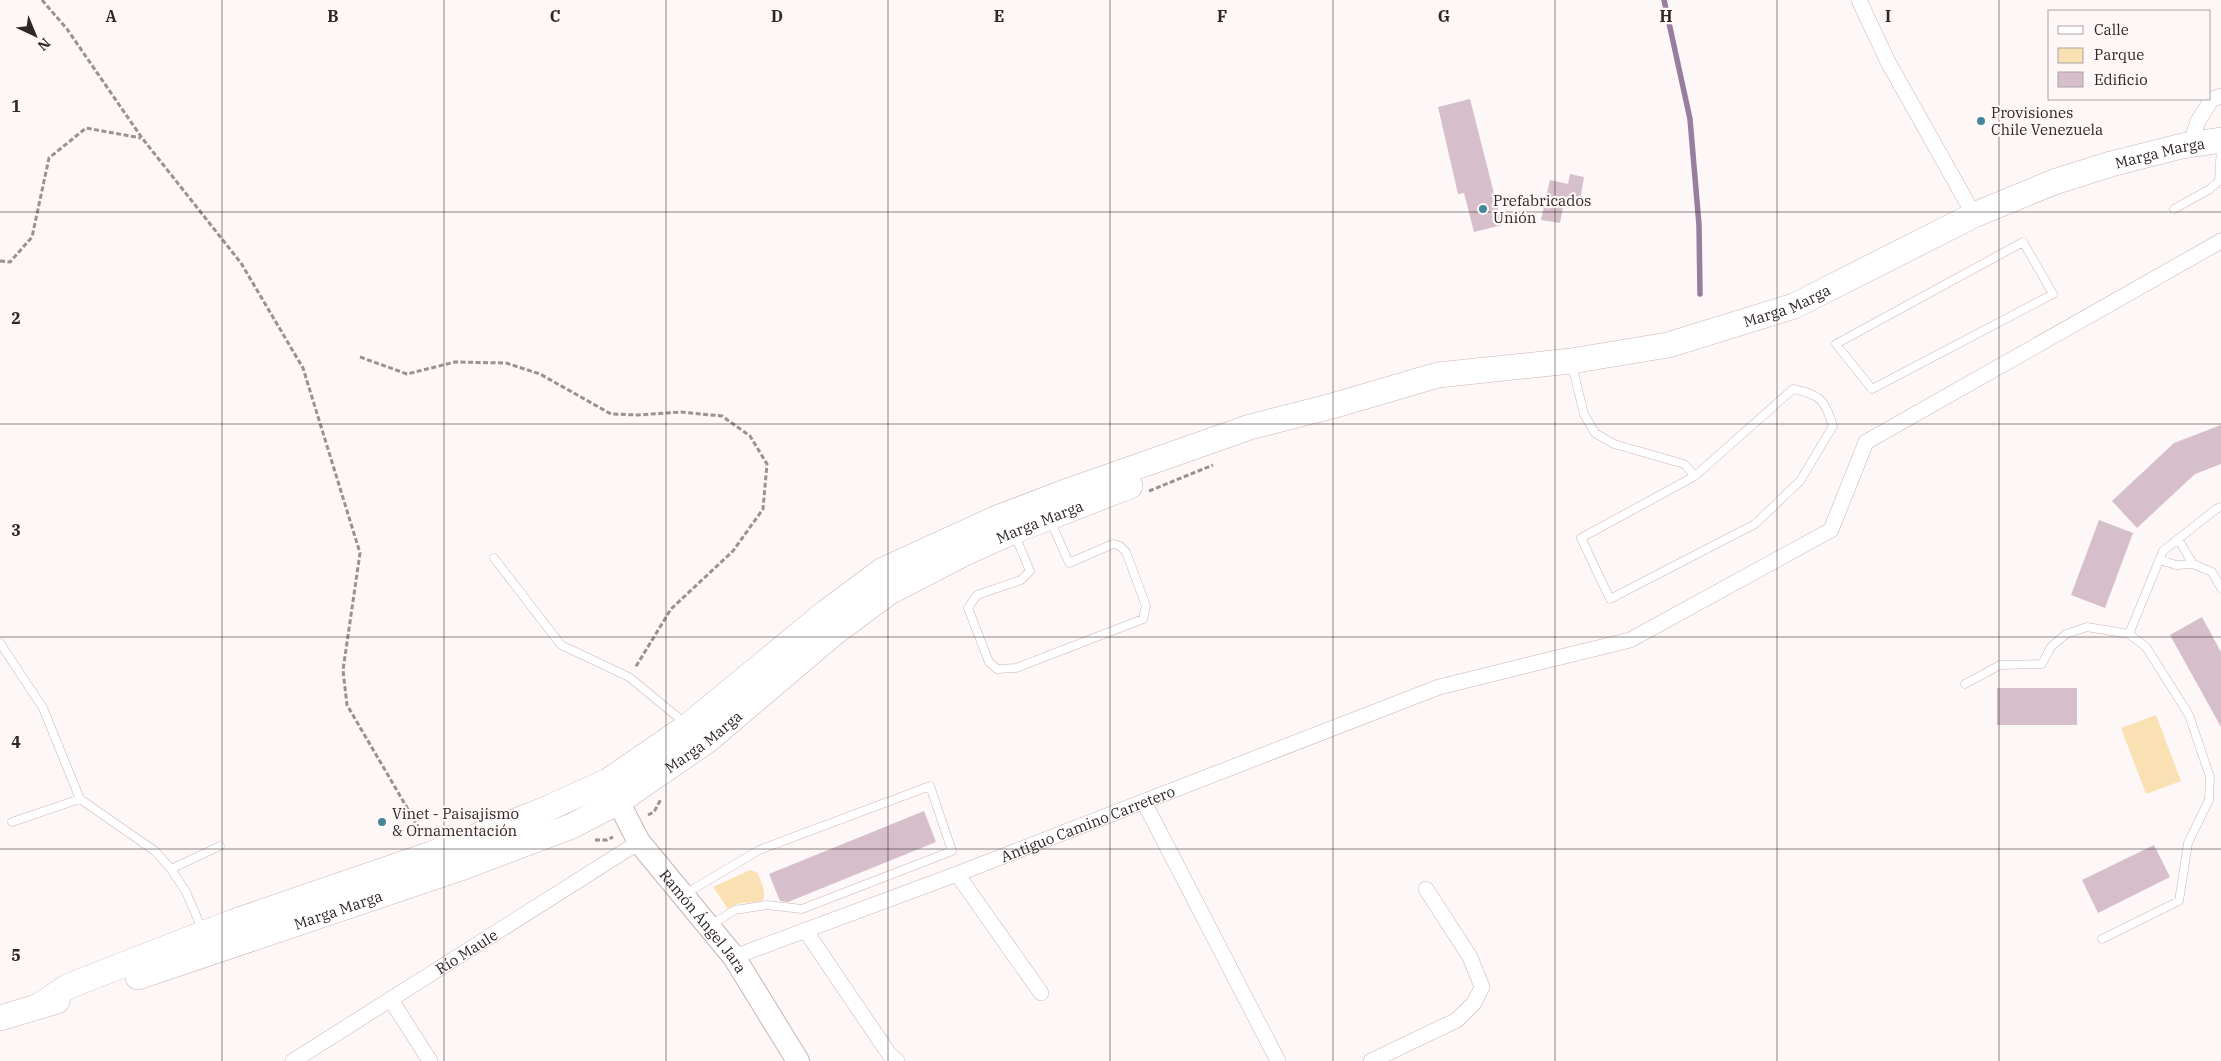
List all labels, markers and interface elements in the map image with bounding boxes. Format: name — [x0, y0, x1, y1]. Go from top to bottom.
text: A — [105, 6, 117, 26]
text: B — [327, 6, 339, 26]
text: C — [550, 6, 560, 26]
text: D — [771, 6, 783, 26]
text: E — [994, 6, 1004, 26]
text: F — [1217, 6, 1227, 26]
text: G — [1438, 6, 1450, 26]
text: H — [1660, 6, 1673, 26]
text: I — [1885, 6, 1891, 26]
north arrow — [10, 10, 60, 60]
legend — [2048, 10, 2211, 100]
text: Calle — [2094, 20, 2129, 39]
text: N — [34, 34, 54, 55]
text: Parque — [2094, 45, 2144, 64]
text: Edificio — [2094, 70, 2148, 89]
text: 1 — [11, 96, 21, 116]
place label: Provisiones Chile Venezuela — [1991, 103, 2103, 139]
marker: Provisiones Chile Venezuela — [1975, 115, 1987, 127]
street label: Marga Marga — [2113, 133, 2206, 172]
place label: Prefabricados Unión — [1493, 191, 1591, 227]
marker: Prefabricados Unión — [1477, 203, 1489, 215]
street label: Marga Marga — [1741, 280, 1833, 331]
text: 2 — [11, 308, 21, 328]
street label: Marga Marga — [993, 496, 1086, 547]
text: 3 — [11, 520, 21, 540]
street label: Marga Marga — [661, 706, 746, 777]
text: 4 — [11, 732, 21, 752]
street label: Antiguo Camino Carretero — [998, 781, 1177, 866]
place label: Vinet - Paisajismo & Ornamentación — [392, 804, 519, 840]
marker: Vinet - Paisajismo & Ornamentación — [376, 816, 388, 828]
street label: Ramón Ángel Jara — [656, 865, 751, 976]
street label: Marga Marga — [291, 886, 385, 933]
street label: Río Maule — [432, 925, 501, 978]
text: 5 — [11, 945, 21, 965]

